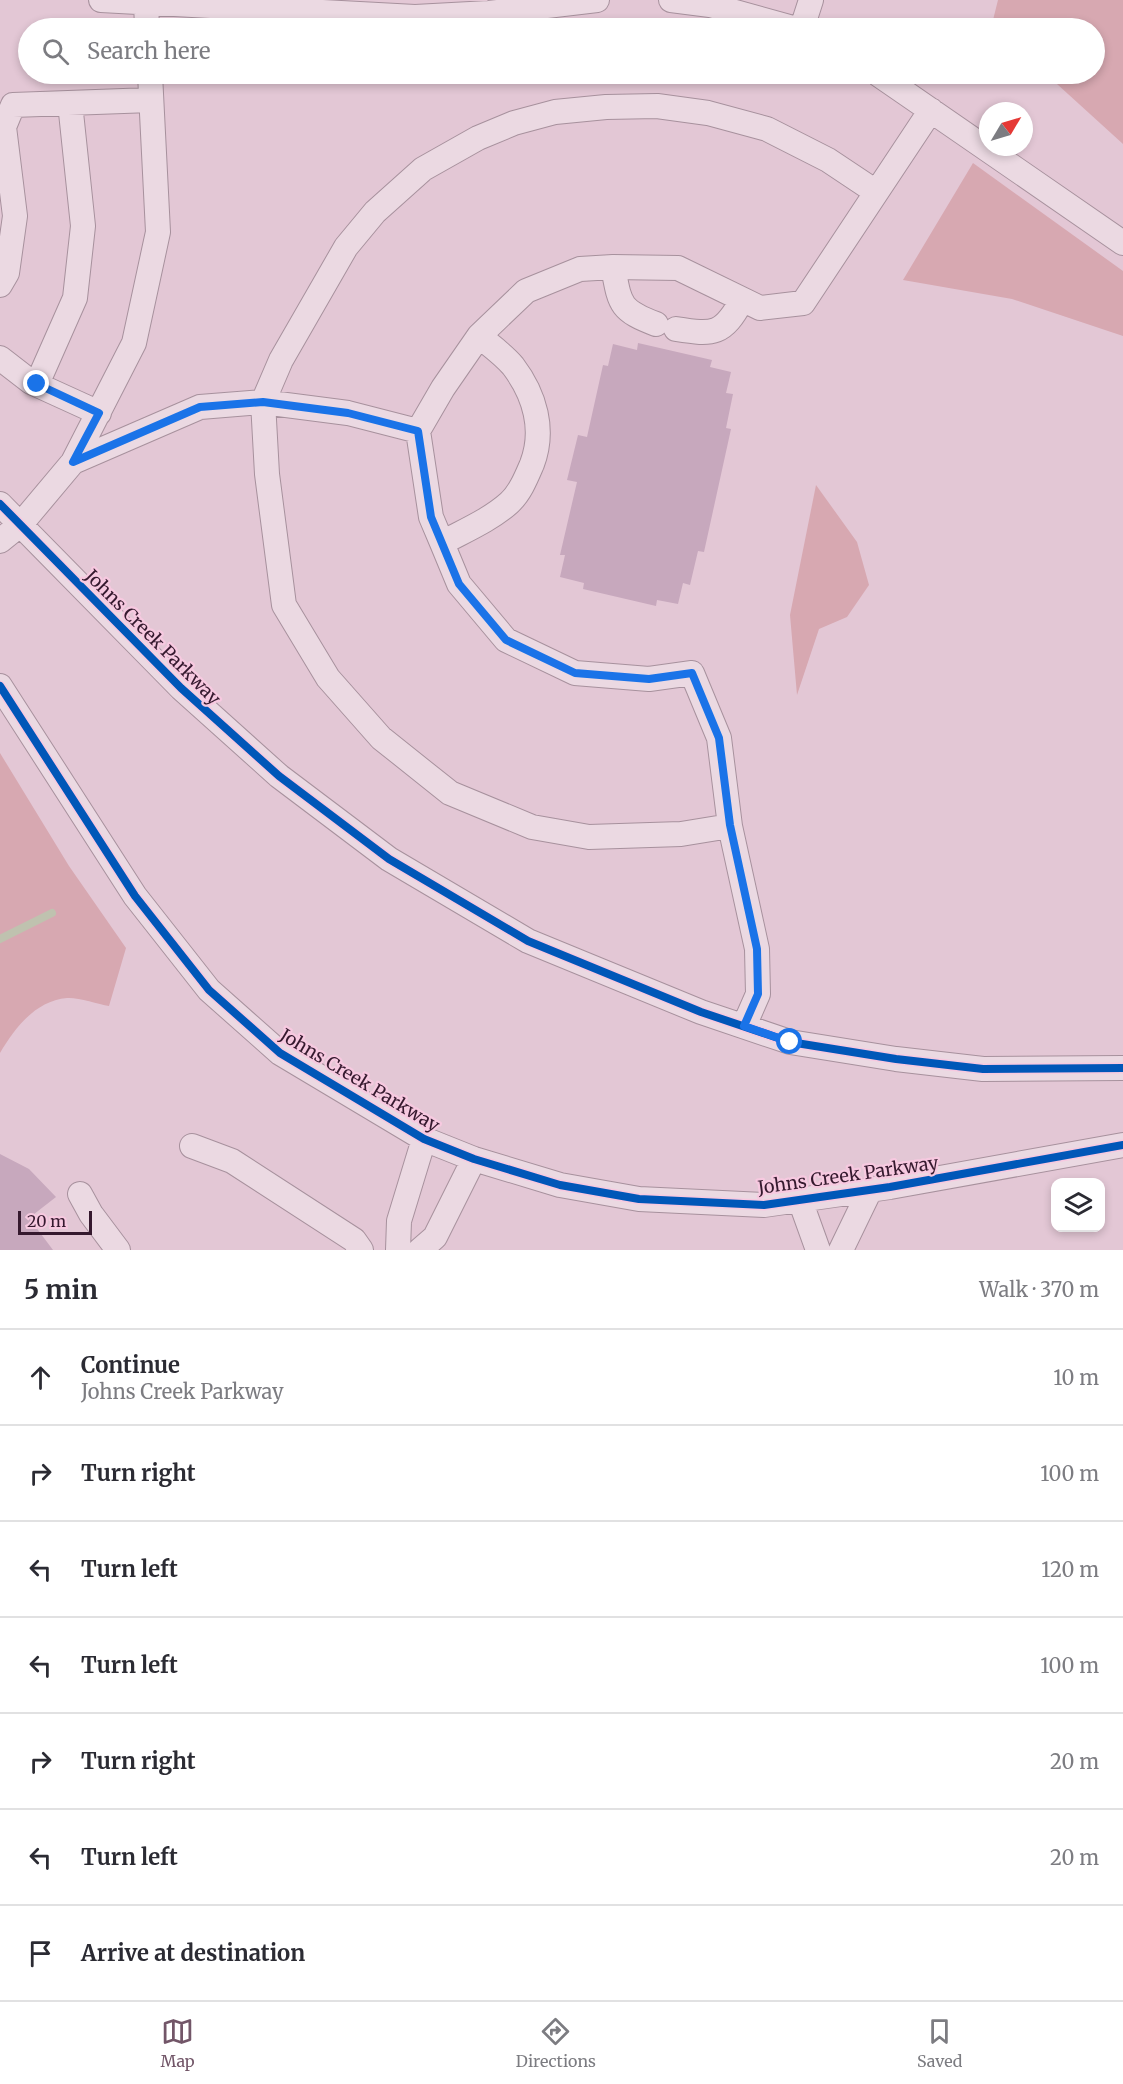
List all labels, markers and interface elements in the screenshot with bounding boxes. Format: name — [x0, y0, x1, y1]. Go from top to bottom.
search box — [18, 18, 1105, 84]
icon: search — [39, 35, 72, 68]
text: Search here — [87, 37, 210, 65]
north arrow — [979, 102, 1033, 156]
route end — [23, 370, 49, 396]
street label: Johns Creek Parkway — [80, 564, 226, 710]
street label: Johns Creek Parkway — [275, 1023, 444, 1137]
route start — [776, 1028, 802, 1054]
street label: Johns Creek Parkway — [755, 1151, 940, 1199]
map controls — [1051, 1178, 1105, 1232]
button: layers — [1051, 1178, 1105, 1232]
scale bar — [18, 1208, 92, 1236]
text: 20 m — [27, 1211, 66, 1231]
text: 5 min — [24, 1273, 98, 1306]
text: Walk · 370 m — [979, 1277, 1099, 1302]
text: Continue — [81, 1351, 180, 1379]
icon: ahead — [24, 1361, 57, 1394]
text: 10 m — [1053, 1365, 1099, 1390]
text: Johns Creek Parkway — [81, 1379, 284, 1404]
icon: right — [24, 1457, 57, 1490]
text: Turn right — [81, 1459, 195, 1487]
text: 100 m — [1040, 1461, 1099, 1486]
icon: left — [24, 1553, 57, 1586]
text: Turn left — [81, 1555, 178, 1583]
text: 120 m — [1041, 1557, 1099, 1582]
icon: left — [24, 1649, 57, 1682]
text: Turn left — [81, 1651, 178, 1679]
text: 100 m — [1040, 1653, 1099, 1678]
icon: right — [24, 1745, 57, 1778]
text: Turn right — [81, 1747, 195, 1775]
text: 20 m — [1050, 1749, 1099, 1774]
icon: left — [24, 1841, 57, 1874]
text: Turn left — [81, 1843, 178, 1871]
text: 20 m — [1050, 1845, 1099, 1870]
icon: arrive — [24, 1937, 57, 1970]
text: Arrive at destination — [81, 1939, 305, 1967]
tab: Map — [161, 2015, 195, 2071]
tab: Directions — [516, 2015, 596, 2071]
tab: Saved — [917, 2015, 962, 2071]

